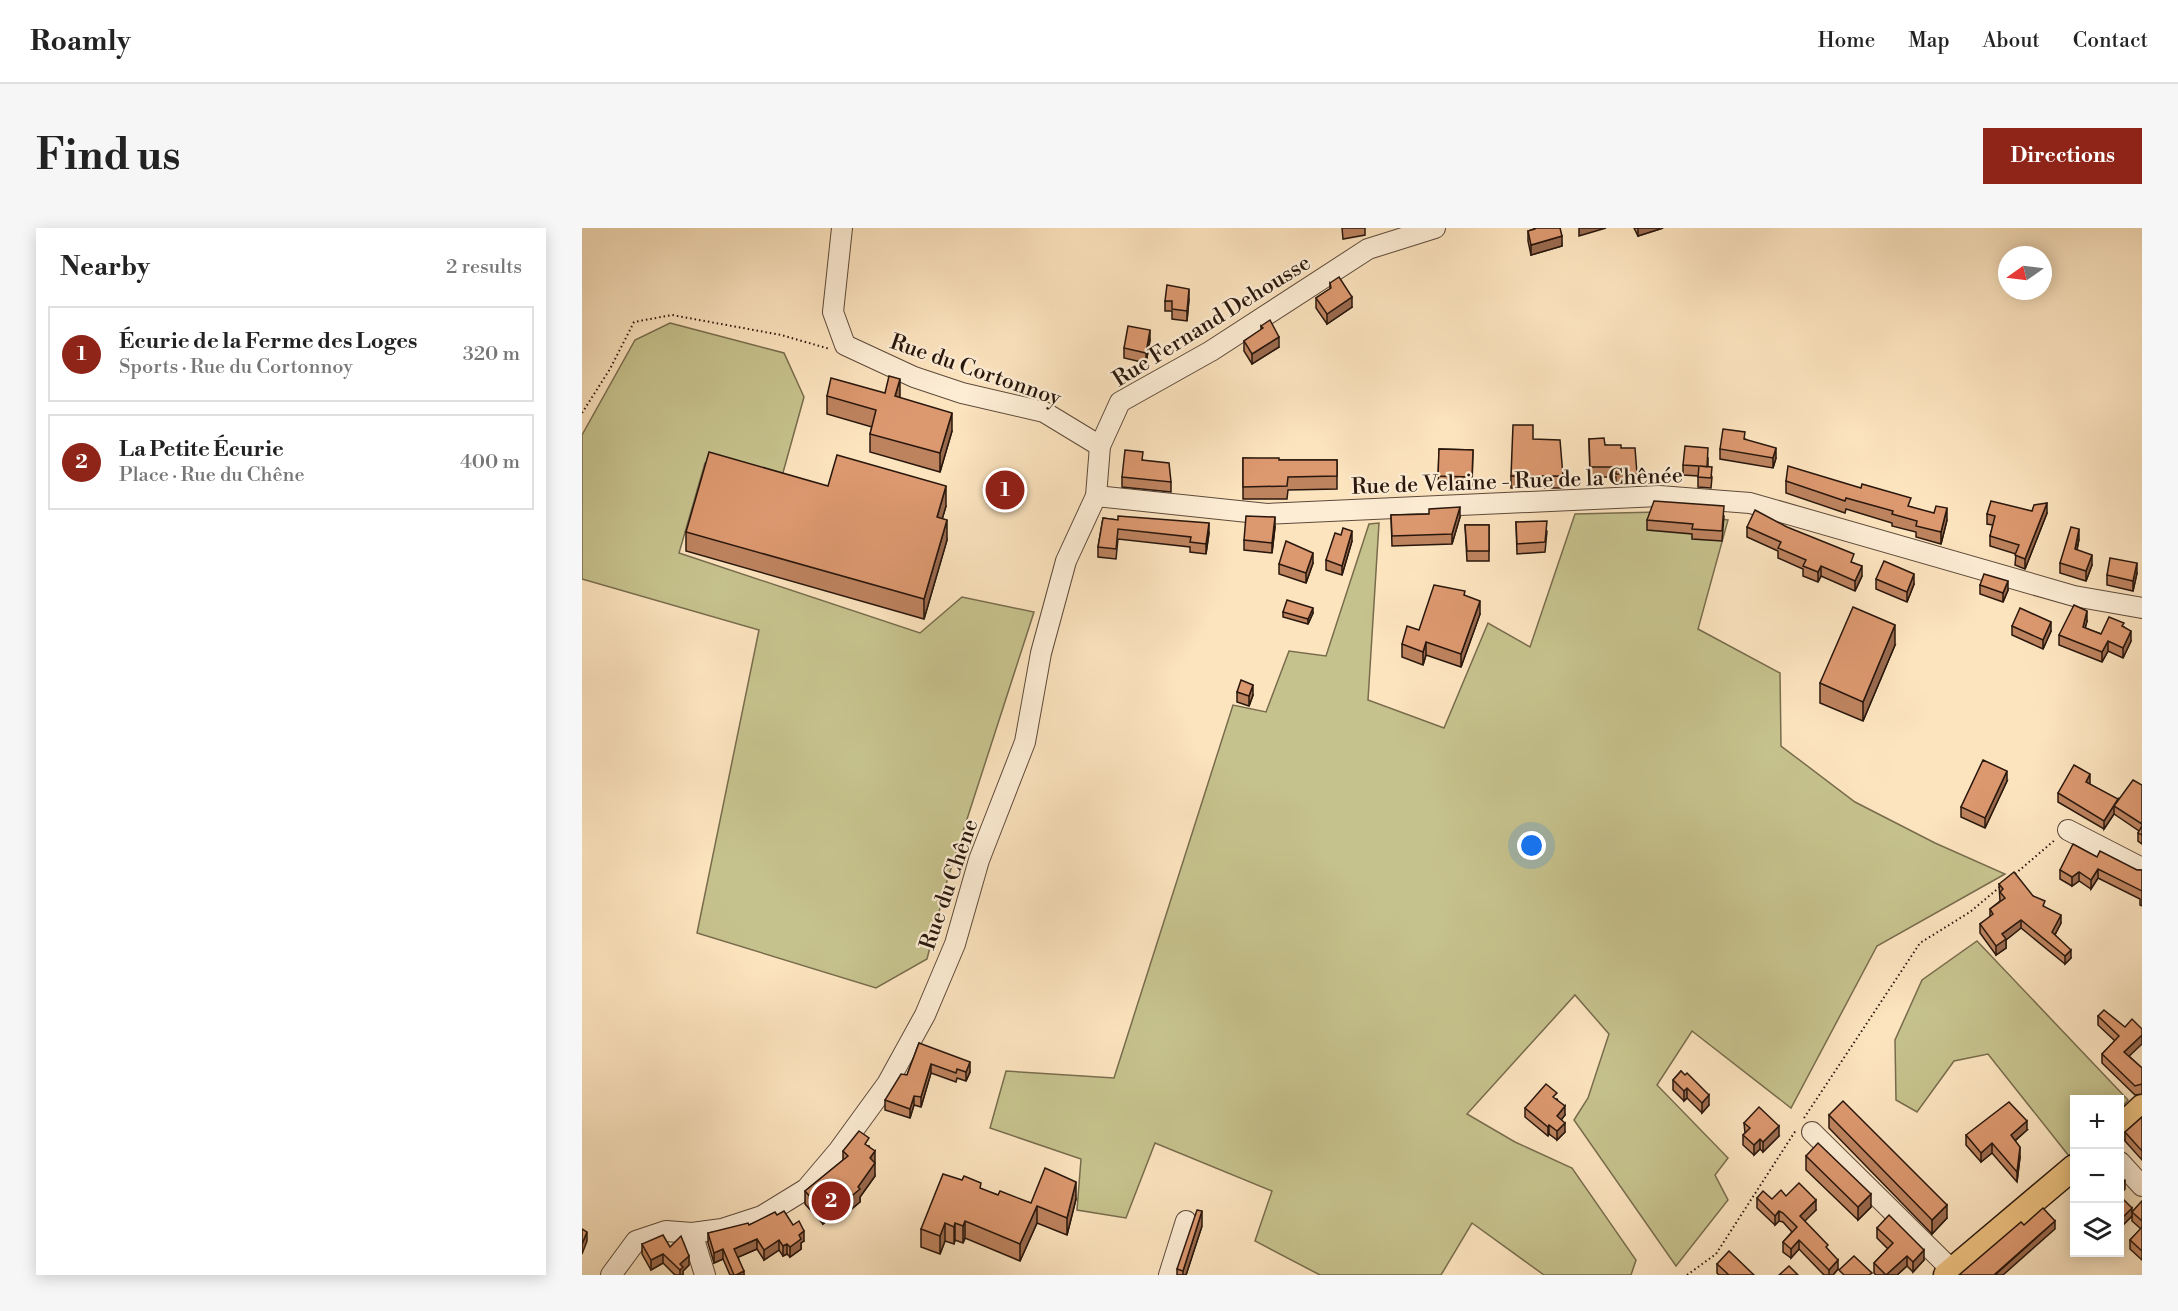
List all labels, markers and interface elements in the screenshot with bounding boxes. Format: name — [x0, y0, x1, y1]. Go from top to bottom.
text: Roamly — [30, 24, 131, 59]
text: Home — [1818, 28, 1875, 54]
text: Map — [1908, 28, 1950, 54]
text: About — [1983, 28, 2040, 54]
text: Contact — [2073, 28, 2148, 54]
button: Directions — [1983, 128, 2142, 184]
text: Find us — [36, 130, 180, 183]
north arrow — [1998, 246, 2052, 300]
street label: Rue Fernand Dehousse — [1108, 249, 1316, 393]
text: Nearby — [60, 251, 150, 283]
text: 2 results — [446, 255, 522, 280]
text: Écurie de la Ferme des Loges — [119, 328, 417, 355]
street label: Rue du Cortonnoy — [886, 328, 1065, 412]
text: 1 — [77, 342, 86, 367]
text: 320 m — [463, 342, 520, 367]
text: Sports · Rue du Cortonnoy — [119, 355, 353, 380]
text: La Petite Écurie — [119, 436, 284, 463]
text: 2 — [75, 450, 88, 475]
text: 400 m — [460, 450, 520, 475]
street label: Rue de Velaine - Rue de la Chênée — [1351, 462, 1683, 501]
text: Place · Rue du Chêne — [119, 463, 305, 488]
pin: 1 — [986, 468, 1024, 512]
street label: Rue du Chêne — [914, 816, 984, 953]
your location — [1517, 831, 1546, 860]
map controls — [2070, 1095, 2124, 1257]
button: + — [2070, 1095, 2124, 1149]
button: − — [2070, 1149, 2124, 1203]
pin: 2 — [812, 1178, 850, 1224]
button: layers — [2070, 1203, 2124, 1257]

